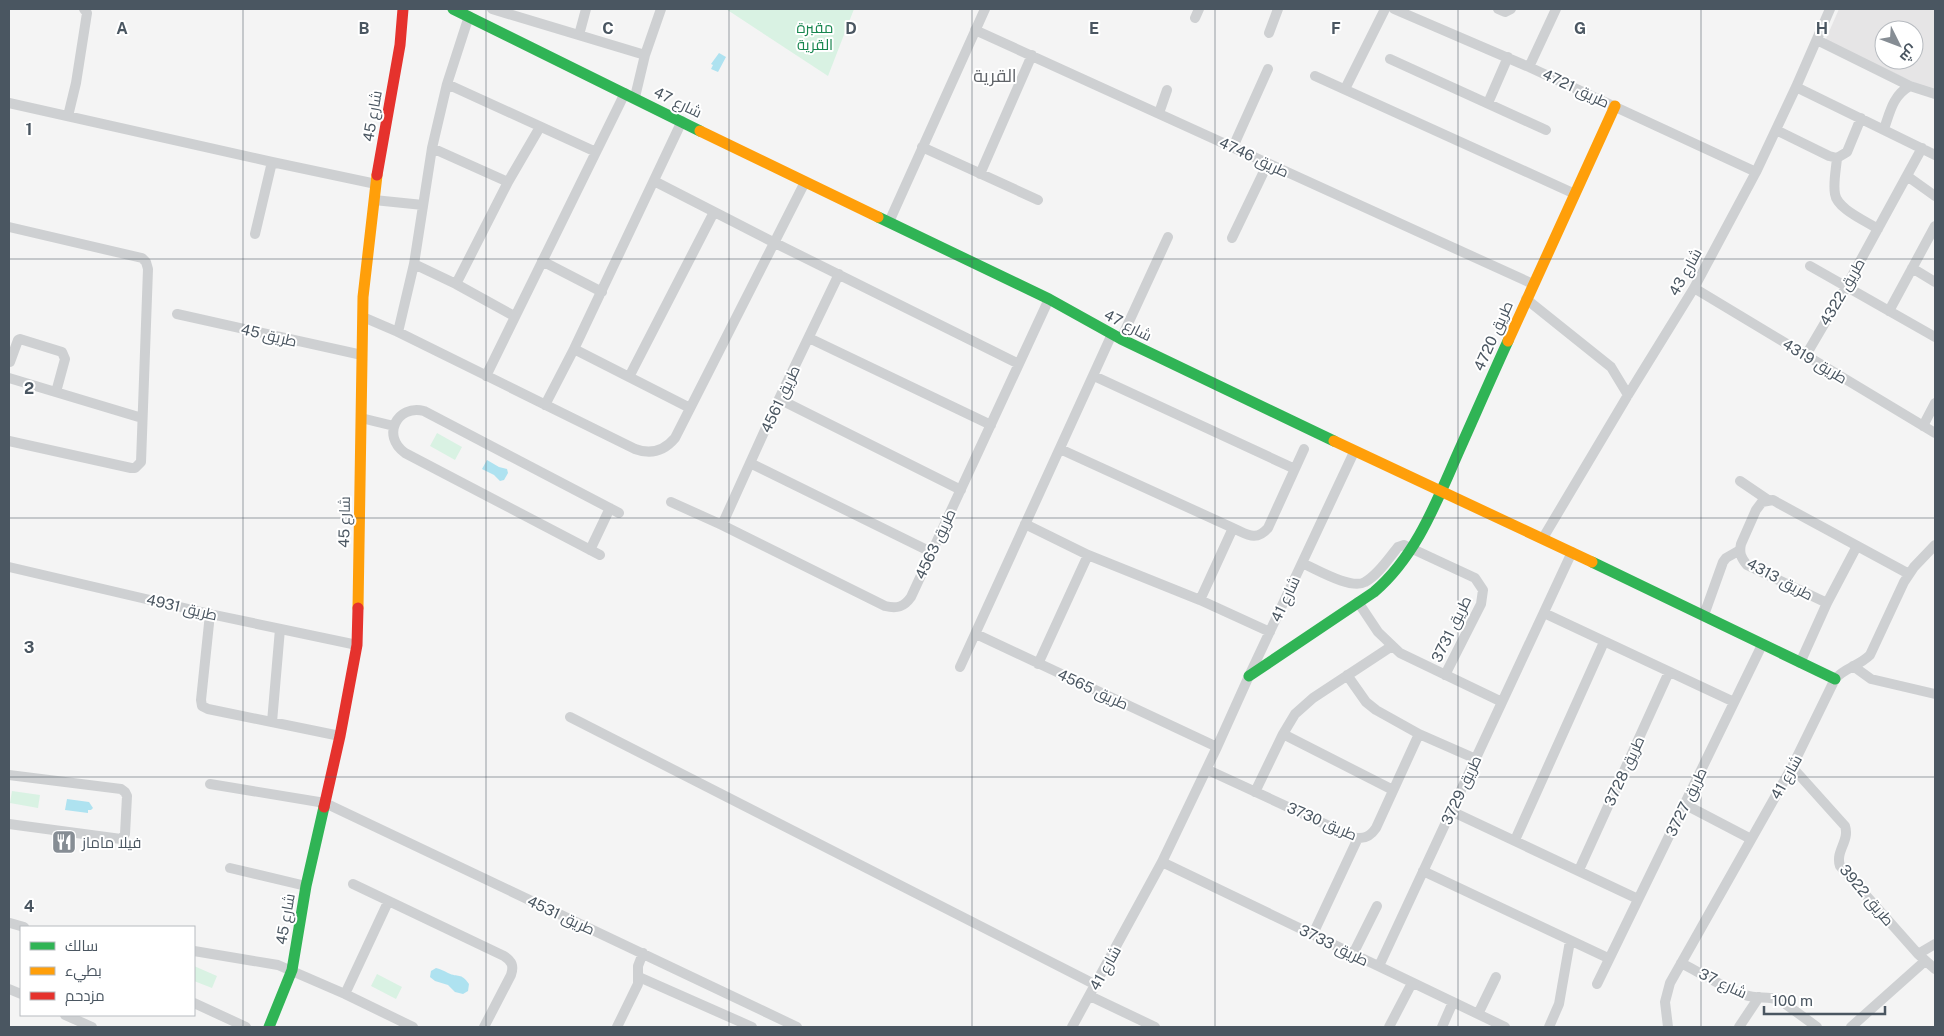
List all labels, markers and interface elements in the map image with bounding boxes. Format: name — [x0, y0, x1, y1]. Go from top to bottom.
text: A — [116, 19, 128, 38]
text: B — [359, 19, 370, 38]
text: C — [602, 19, 614, 38]
park label: مقبرة القرية — [797, 19, 833, 54]
text: D — [845, 19, 857, 38]
text: E — [1089, 19, 1099, 38]
text: F — [1331, 19, 1341, 38]
text: G — [1574, 19, 1586, 38]
text: H — [1816, 19, 1828, 38]
north arrow — [1874, 20, 1924, 70]
text: ش — [1896, 41, 1921, 66]
district label: القرية — [973, 65, 1017, 87]
street label: طريق 4721 — [1539, 65, 1612, 113]
street label: شارع 47 — [650, 83, 705, 124]
street label: شارع 45 — [359, 89, 388, 143]
text: 1 — [26, 120, 32, 139]
street label: طريق 4746 — [1216, 134, 1291, 182]
street label: شارع 43 — [1665, 245, 1708, 300]
street label: طريق 4322 — [1816, 255, 1870, 330]
street label: طريق 4720 — [1470, 298, 1518, 374]
street label: شارع 47 — [1100, 306, 1155, 347]
street label: طريق 45 — [239, 320, 299, 352]
street label: طريق 4319 — [1779, 335, 1850, 389]
street label: طريق 4561 — [757, 363, 805, 436]
text: 2 — [24, 379, 34, 398]
street label: شارع 45 — [335, 496, 356, 548]
street label: طريق 4563 — [911, 506, 960, 583]
street label: طريق 4313 — [1743, 555, 1816, 605]
street label: شارع 41 — [1267, 574, 1306, 626]
street label: طريق 4931 — [144, 591, 219, 625]
street label: طريق 3731 — [1428, 593, 1476, 666]
text: 3 — [24, 638, 34, 657]
street label: طريق 4565 — [1054, 665, 1131, 715]
street label: طريق 3728 — [1600, 733, 1649, 809]
street label: شارع 41 — [1767, 752, 1808, 804]
street label: طريق 3729 — [1438, 753, 1486, 828]
street label: طريق 3727 — [1662, 765, 1712, 840]
street label: طريق 3730 — [1284, 799, 1360, 845]
restaurant icon: فيلا ماماز — [51, 829, 77, 855]
place label: فيلا ماماز — [81, 834, 141, 852]
street label: طريق 3922 — [1835, 861, 1897, 930]
street label: شارع 45 — [272, 892, 301, 946]
street label: طريق 4531 — [524, 892, 597, 940]
text: 4 — [24, 897, 35, 916]
street label: طريق 3733 — [1296, 921, 1371, 971]
legend — [20, 926, 195, 1016]
text: سالك — [65, 937, 98, 954]
street label: شارع 41 — [1086, 943, 1127, 995]
text: بطيء — [65, 962, 102, 983]
street label: شارع 37 — [1695, 965, 1750, 1004]
scale bar — [1764, 984, 1885, 1016]
text: مزدحم — [65, 987, 105, 1006]
text: 100 m — [1772, 992, 1813, 1009]

